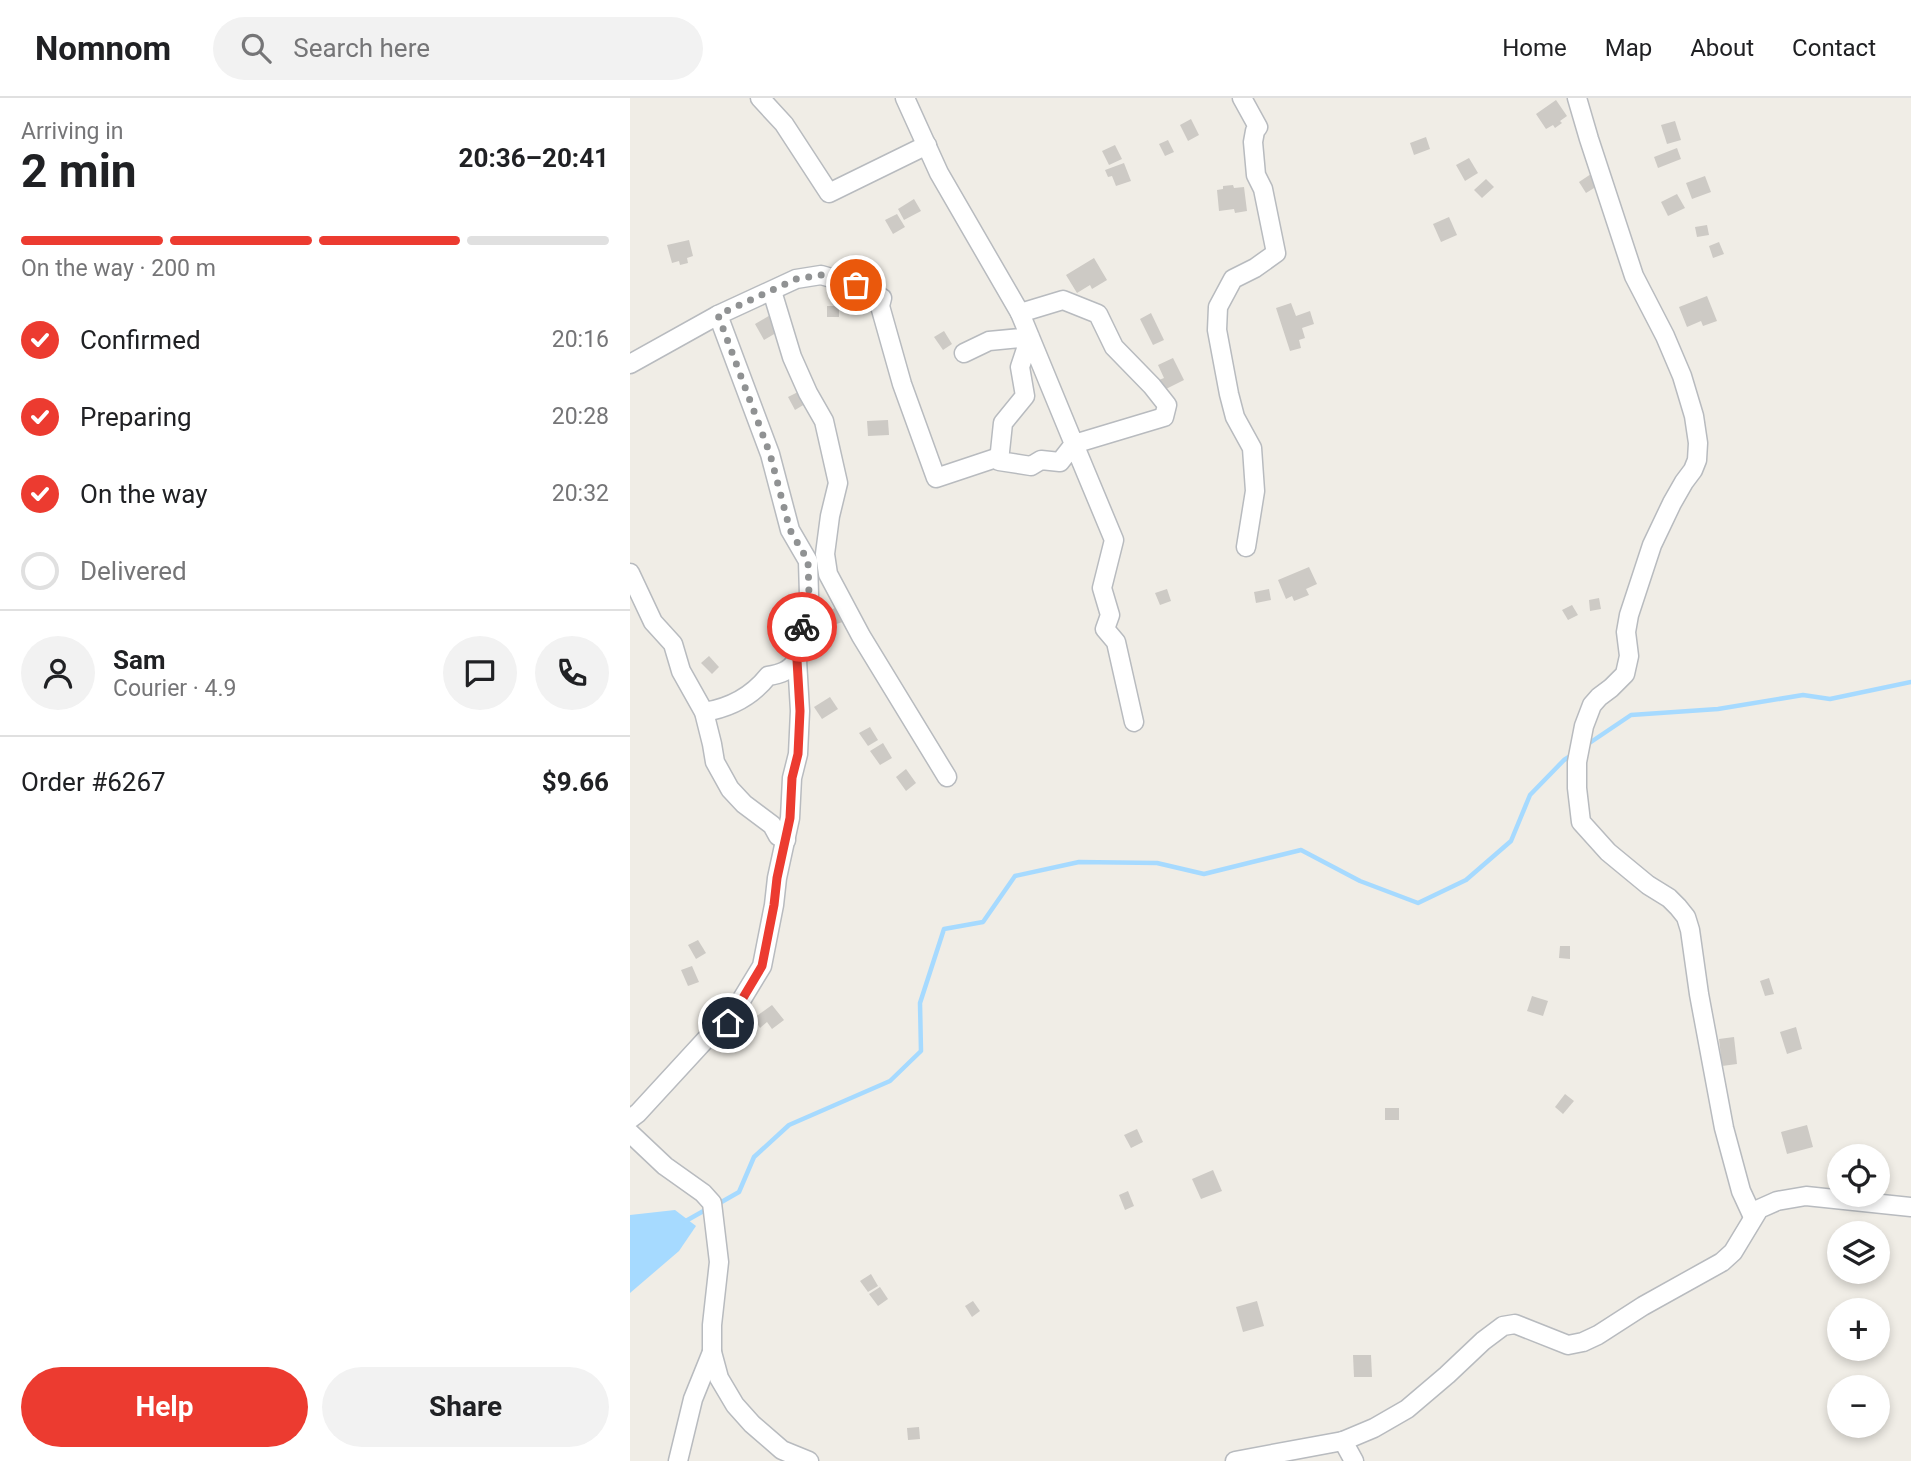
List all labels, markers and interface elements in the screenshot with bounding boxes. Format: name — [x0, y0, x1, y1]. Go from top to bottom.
search box — [213, 17, 703, 80]
text: Nomnom — [35, 29, 171, 68]
icon: search — [237, 29, 275, 67]
text: Search here — [293, 33, 430, 63]
text: Home — [1502, 34, 1567, 62]
text: Map — [1605, 34, 1652, 62]
text: About — [1690, 34, 1754, 62]
text: Contact — [1792, 34, 1876, 62]
text: Arriving in — [21, 118, 124, 145]
text: 20:36–20:41 — [459, 143, 609, 173]
text: 2 min — [21, 144, 137, 198]
text: On the way · 200 m — [21, 255, 216, 282]
pin — [826, 255, 886, 315]
icon: bag — [837, 266, 875, 304]
icon: check — [21, 321, 59, 359]
text: Confirmed — [80, 325, 201, 355]
text: 20:16 — [552, 326, 609, 353]
icon: check — [21, 398, 59, 436]
text: Preparing — [80, 402, 192, 432]
text: 20:28 — [552, 403, 609, 430]
icon: check — [21, 475, 59, 513]
text: On the way — [80, 479, 208, 509]
text: 20:32 — [552, 480, 609, 507]
text: Delivered — [80, 556, 187, 586]
courier — [767, 592, 837, 662]
icon: bike — [783, 608, 821, 646]
button: person — [21, 636, 95, 710]
button: chat — [443, 636, 517, 710]
button: phone — [535, 636, 609, 710]
text: Sam — [113, 645, 165, 675]
text: Courier · 4.9 — [113, 675, 236, 702]
text: Order #6267 — [21, 767, 166, 797]
text: $9.66 — [542, 767, 609, 797]
pin — [698, 993, 758, 1053]
icon: home — [709, 1004, 747, 1042]
map controls — [1827, 1144, 1890, 1438]
button: locate — [1827, 1144, 1890, 1207]
button: layers — [1827, 1221, 1890, 1284]
button: + — [1827, 1298, 1890, 1361]
button: Help — [21, 1367, 308, 1447]
button: Share — [322, 1367, 609, 1447]
button: − — [1827, 1375, 1890, 1438]

